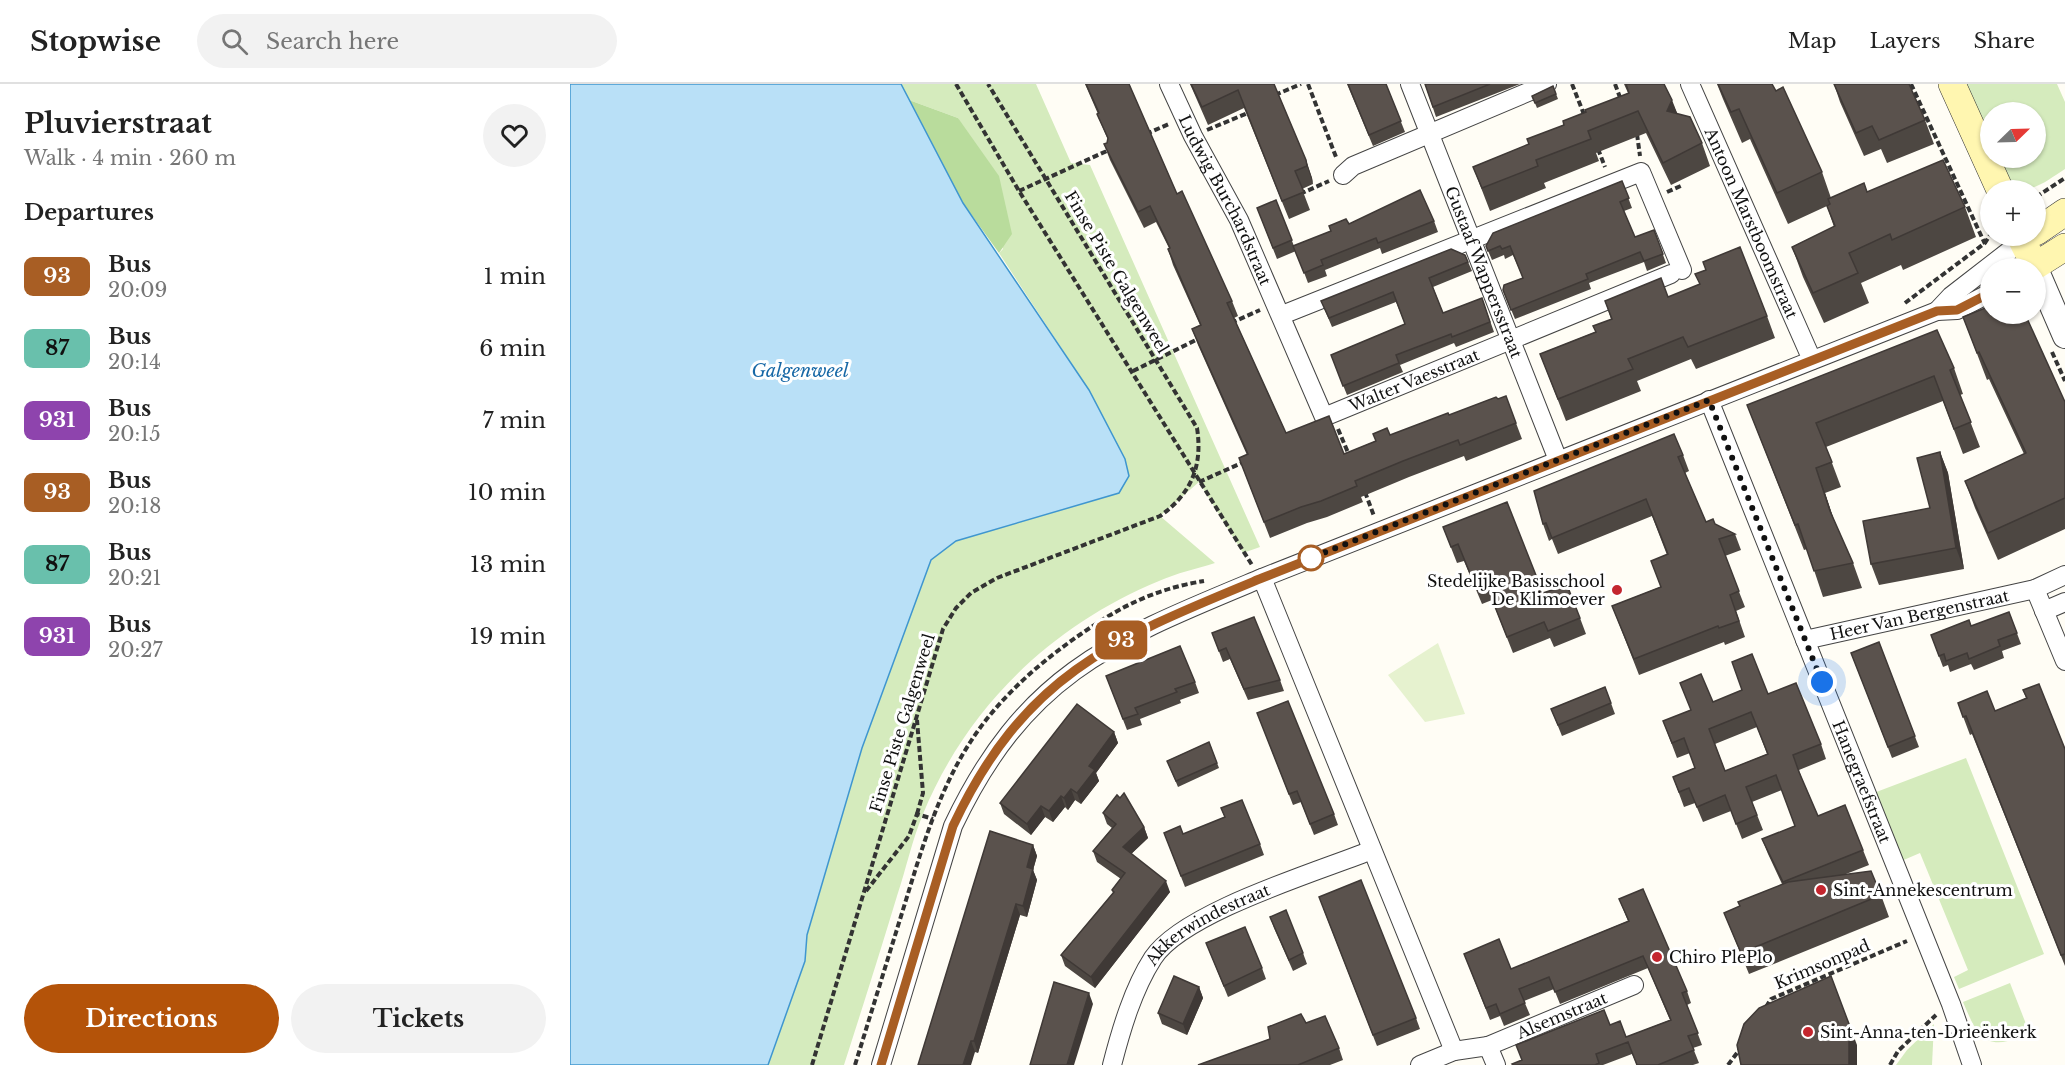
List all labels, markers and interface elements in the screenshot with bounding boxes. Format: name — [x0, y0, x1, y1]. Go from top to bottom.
search box — [197, 14, 617, 68]
text: Stopwise — [30, 24, 161, 59]
icon: search — [218, 25, 251, 58]
text: Search here — [266, 28, 399, 55]
text: Map — [1788, 28, 1837, 54]
text: Layers — [1870, 28, 1941, 54]
text: Share — [1974, 28, 2035, 54]
north arrow — [1980, 102, 2046, 168]
map controls — [1980, 102, 2046, 324]
button: heart — [483, 104, 546, 167]
text: Pluvierstraat — [24, 106, 212, 141]
street label: Ludwig Burchardstraat — [1175, 112, 1276, 288]
street label: Antoon Marstboomstraat — [1700, 124, 1802, 322]
text: Walk · 4 min · 260 m — [24, 146, 236, 170]
button: + — [1980, 180, 2046, 246]
street label: Gustaaf Wappersstraat — [1441, 183, 1527, 361]
street label: Finse Piste Galgenweel — [1061, 187, 1173, 357]
text: Departures — [24, 199, 154, 226]
text: Bus — [108, 251, 151, 278]
button: − — [1980, 258, 2046, 324]
text: 93 — [43, 263, 71, 289]
text: 1 min — [484, 263, 546, 290]
text: 20:09 — [108, 278, 167, 302]
text: Bus — [108, 323, 151, 350]
text: 87 — [45, 335, 69, 361]
text: 6 min — [479, 335, 546, 362]
street label: Walter Vaesstraat — [1345, 344, 1482, 416]
text: 20:14 — [108, 350, 161, 374]
water label: Galgenweel — [751, 360, 849, 382]
text: Bus — [108, 395, 151, 422]
text: 931 — [39, 407, 75, 433]
text: 7 min — [482, 407, 546, 434]
text: 20:15 — [108, 422, 161, 446]
text: Bus — [108, 467, 151, 494]
text: 93 — [43, 479, 71, 505]
text: 10 min — [468, 479, 546, 506]
text: 20:18 — [108, 494, 161, 518]
text: Bus — [108, 539, 151, 566]
unlabelled marker — [1298, 545, 1324, 571]
text: 87 — [45, 551, 69, 577]
text: 13 min — [470, 551, 546, 578]
text: 20:21 — [108, 566, 162, 590]
place label: Stedelijke Basisschool De Klimoever — [1427, 571, 1605, 609]
marker: Stedelijke Basisschool De Klimoever — [1610, 583, 1624, 597]
street label: Heer Van Bergenstraat — [1828, 585, 2011, 644]
text: Bus — [108, 611, 151, 638]
line badge: 93 — [1094, 620, 1148, 660]
text: 931 — [39, 623, 75, 649]
text: 19 min — [469, 623, 546, 650]
text: 93 — [1107, 627, 1135, 653]
street label: Finse Piste Galgenweel — [865, 631, 939, 815]
text: 20:27 — [108, 638, 163, 662]
your location — [1807, 667, 1837, 697]
street label: Hanegraefstraat — [1828, 717, 1895, 846]
street label: Akkerwindestraat — [1140, 879, 1273, 970]
place label: Sint-Annekescentrum — [1833, 880, 2013, 900]
marker: Sint-Annekescentrum — [1814, 883, 1828, 897]
street label: Krimsonpad — [1771, 935, 1873, 993]
place label: Chiro PlePlo — [1669, 947, 1773, 967]
marker: Chiro PlePlo — [1650, 950, 1664, 964]
button: Directions — [24, 984, 279, 1053]
button: Tickets — [291, 984, 546, 1053]
street label: Alsemstraat — [1513, 987, 1610, 1043]
place label: Sint-Anna-ten-Drieënkerk — [1820, 1022, 2037, 1042]
marker: Sint-Anna-ten-Drieënkerk — [1801, 1025, 1815, 1039]

